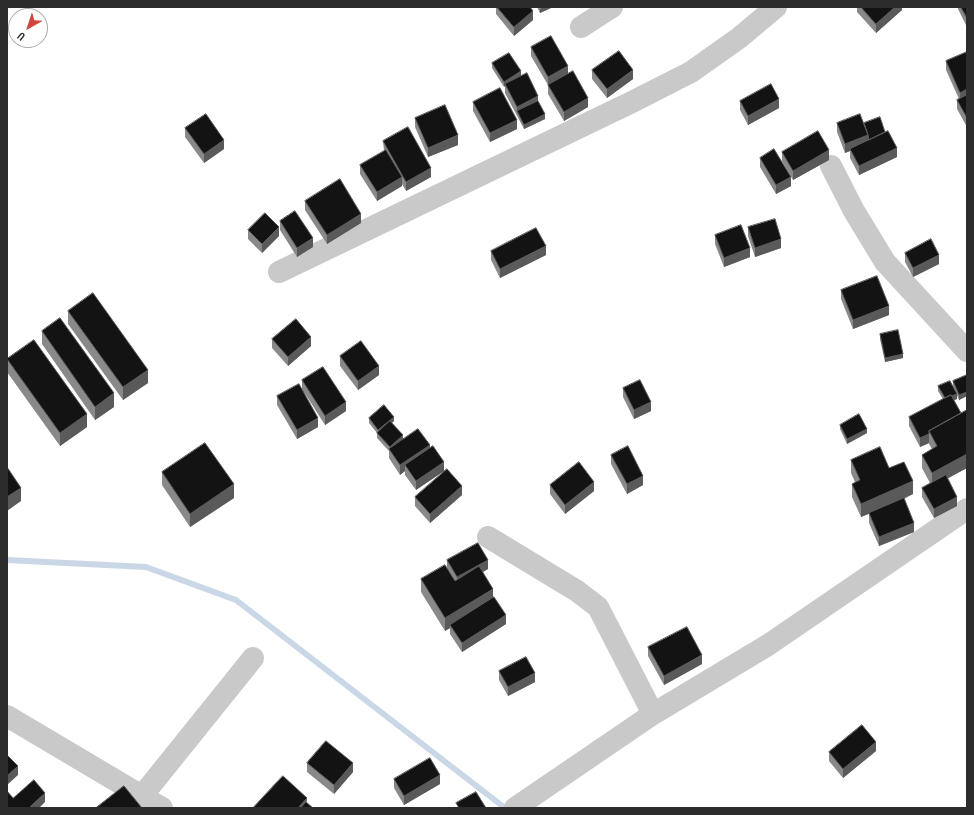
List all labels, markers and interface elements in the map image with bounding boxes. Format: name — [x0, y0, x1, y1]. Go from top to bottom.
north arrow — [8, 8, 48, 48]
text: U — [14, 29, 28, 44]

